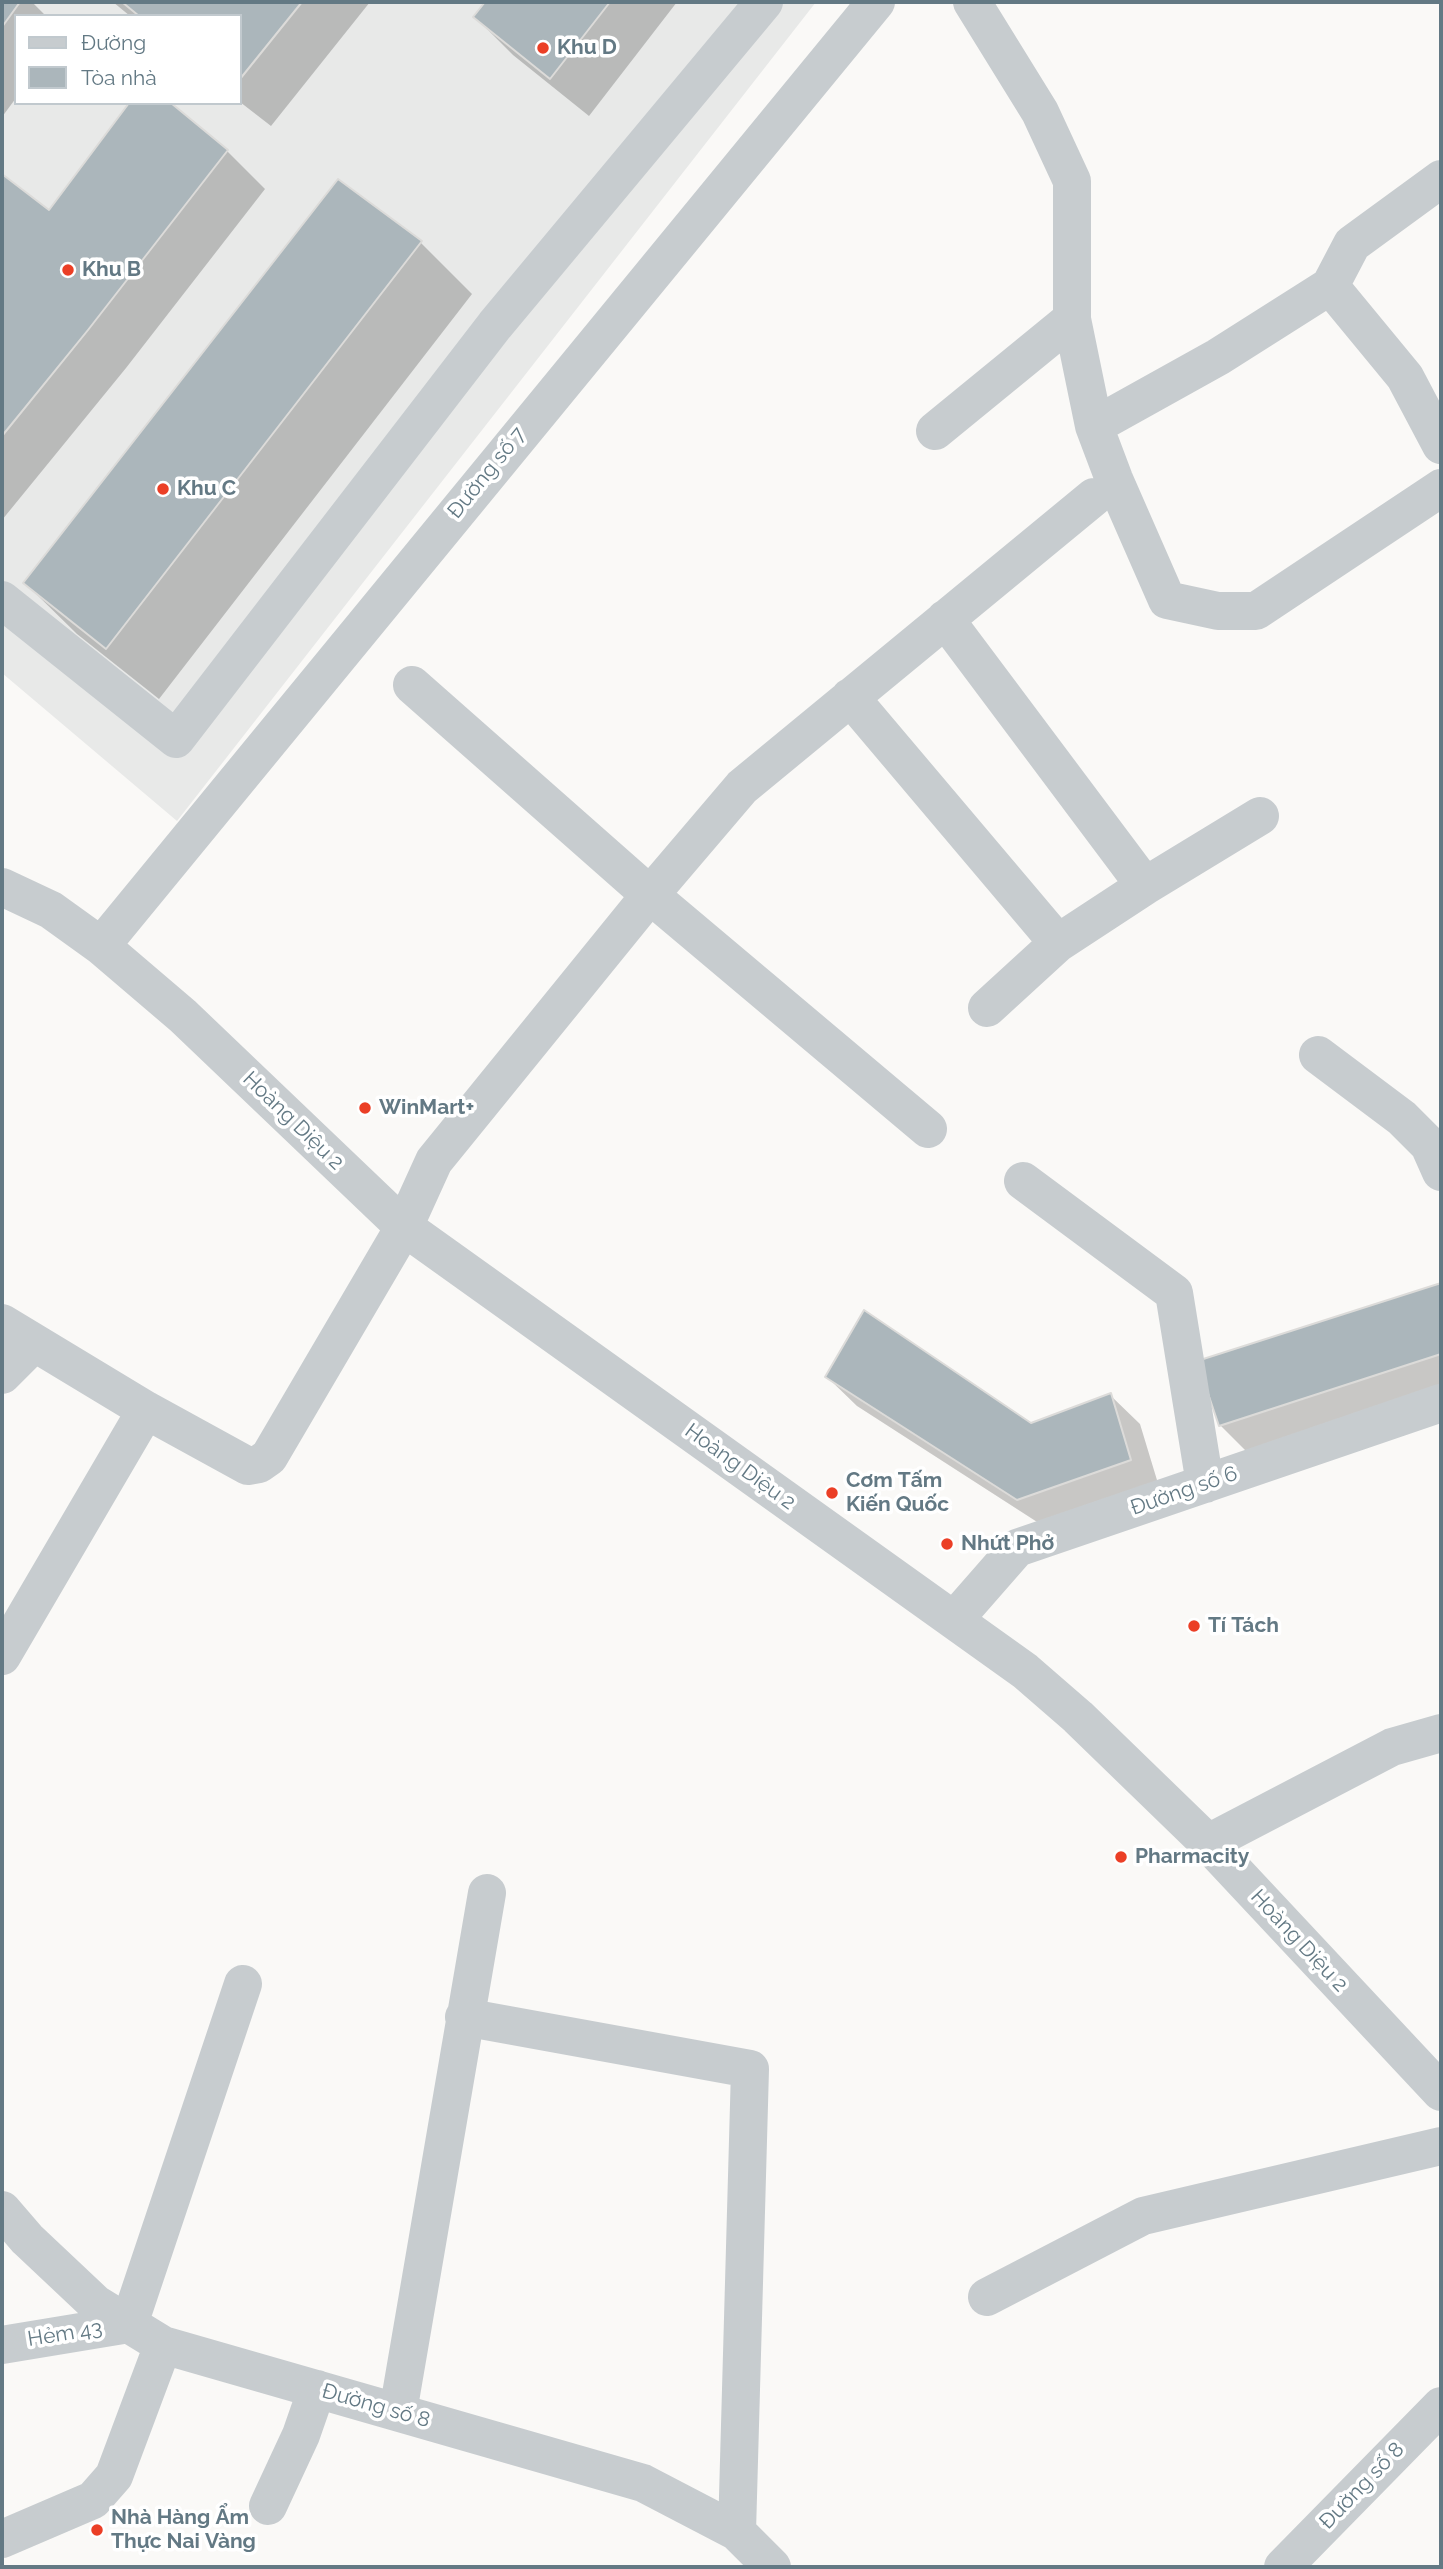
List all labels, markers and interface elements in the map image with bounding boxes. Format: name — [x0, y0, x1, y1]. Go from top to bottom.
legend — [14, 14, 242, 105]
text: Đường — [81, 30, 146, 55]
place label: Khu D — [557, 35, 617, 61]
marker: Khu D — [535, 40, 551, 56]
text: Tòa nhà — [81, 65, 157, 90]
place label: Khu B — [82, 257, 141, 283]
marker: Khu B — [60, 262, 76, 278]
street label: Đường số 7 — [443, 422, 531, 524]
place label: Khu C — [177, 476, 236, 502]
marker: Khu C — [155, 481, 171, 497]
street label: Hoàng Diệu 2 — [237, 1067, 349, 1175]
place label: WinMart+ — [379, 1095, 474, 1121]
marker: WinMart+ — [357, 1100, 373, 1116]
street label: Hoàng Diệu 2 — [680, 1418, 800, 1516]
street label: Đường số 6 — [1127, 1461, 1241, 1521]
place label: Cơm Tấm Kiến Quốc — [846, 1468, 949, 1518]
marker: Cơm Tấm Kiến Quốc — [824, 1485, 840, 1501]
place label: Nhứt Phở — [961, 1531, 1054, 1557]
marker: Nhứt Phở — [939, 1536, 955, 1552]
place label: Tí Tách — [1208, 1613, 1279, 1639]
marker: Tí Tách — [1186, 1618, 1202, 1634]
place label: Pharmacity — [1135, 1844, 1249, 1870]
marker: Pharmacity — [1113, 1849, 1129, 1865]
street label: Hoàng Diệu 2 — [1245, 1885, 1353, 1997]
street label: Hẻm 43 — [26, 2316, 104, 2352]
street label: Đường số 8 — [319, 2379, 433, 2433]
street label: Đường số 8 — [1314, 2437, 1410, 2535]
place label: Nhà Hàng Ẩm Thực Nai Vàng — [111, 2505, 256, 2555]
marker: Nhà Hàng Ẩm Thực Nai Vàng — [89, 2522, 105, 2538]

